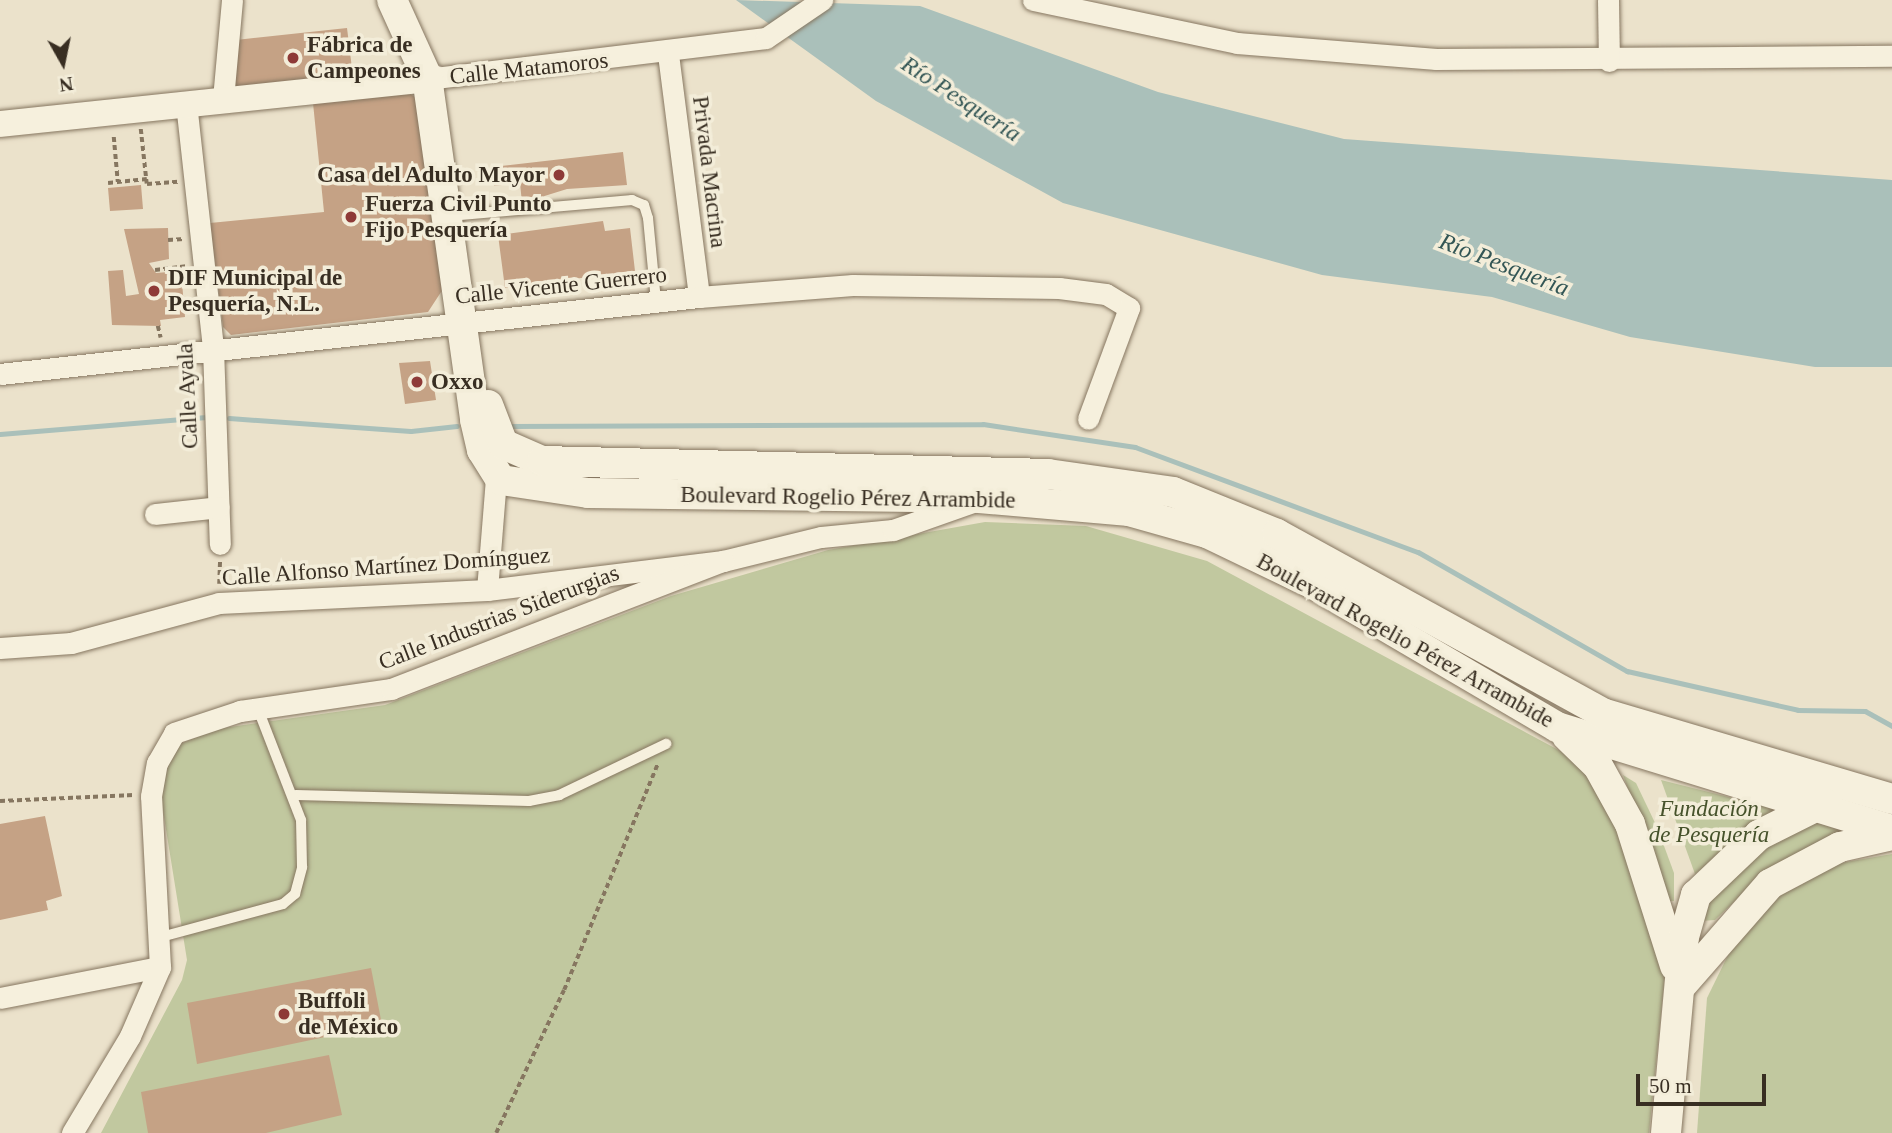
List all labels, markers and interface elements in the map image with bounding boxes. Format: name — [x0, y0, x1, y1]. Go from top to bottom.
north arrow — [28, 28, 98, 98]
place label: Fábrica de Campeones — [307, 31, 421, 85]
street label: Calle Matamoros — [448, 47, 610, 91]
marker: Fábrica de Campeones — [285, 50, 301, 66]
water label: Río Pesquería — [896, 50, 1026, 148]
text: N — [58, 73, 75, 96]
street label: Privada Macrina — [686, 95, 732, 249]
place label: Casa del Adulto Mayor — [316, 161, 545, 189]
marker: Casa del Adulto Mayor — [551, 167, 567, 183]
place label: Fuerza Civil Punto Fijo Pesquería — [365, 190, 552, 244]
marker: Fuerza Civil Punto Fijo Pesquería — [343, 209, 359, 225]
water label: Río Pesquería — [1435, 227, 1573, 303]
street label: Calle Vicente Guerrero — [454, 261, 668, 311]
place label: DIF Municipal de Pesquería, N.L. — [168, 264, 343, 318]
marker: DIF Municipal de Pesquería, N.L. — [146, 283, 162, 299]
street label: Calle Ayala — [171, 342, 205, 450]
place label: Oxxo — [431, 368, 483, 396]
marker: Oxxo — [409, 374, 425, 390]
street label: Boulevard Rogelio Pérez Arrambide — [679, 481, 1017, 515]
street label: Calle Alfonso Martínez Domínguez — [220, 542, 552, 592]
street label: Boulevard Rogelio Pérez Arrambide — [1251, 547, 1559, 735]
street label: Calle Industrias Siderurgias — [375, 559, 623, 677]
park label: Fundación de Pesquería — [1649, 795, 1769, 849]
place label: Buffoli de México — [298, 987, 398, 1041]
marker: Buffoli de México — [276, 1006, 292, 1022]
scale bar — [1640, 1060, 1770, 1104]
text: 50 m — [1649, 1074, 1692, 1098]

